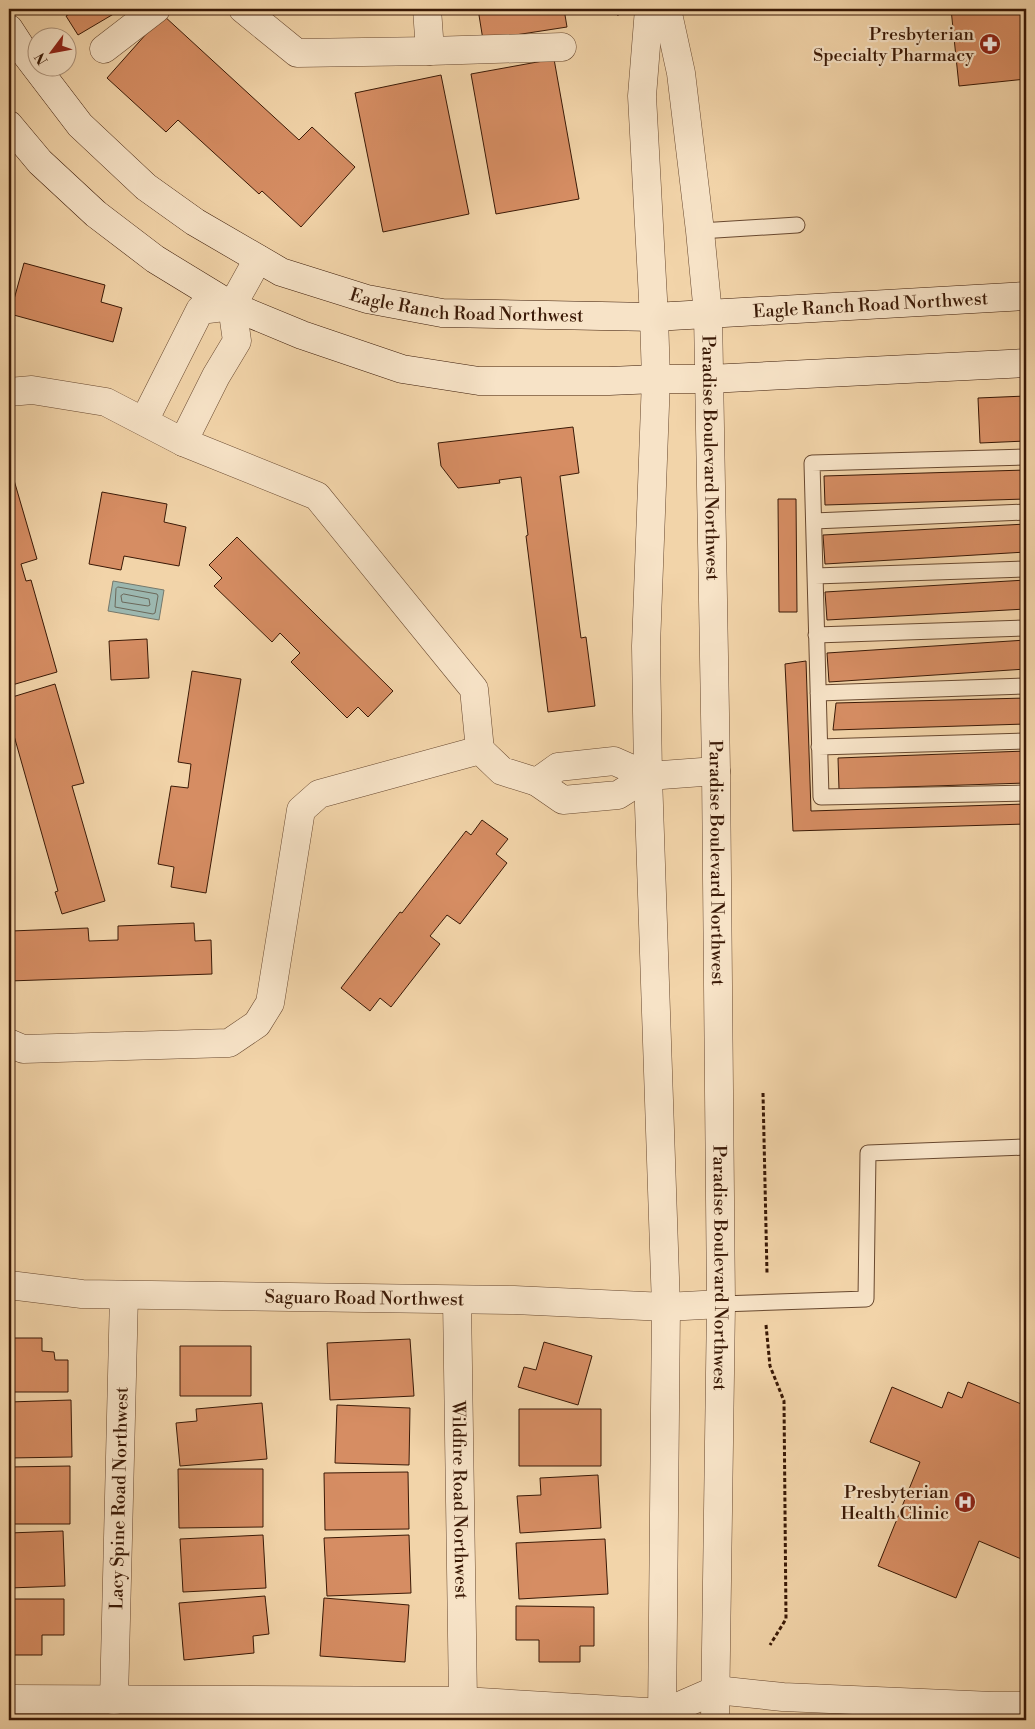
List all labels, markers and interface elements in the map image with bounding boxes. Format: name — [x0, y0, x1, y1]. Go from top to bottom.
place label: Presbyterian Specialty Pharmacy — [813, 23, 974, 67]
north arrow — [28, 28, 78, 78]
pharmacy icon: Presbyterian Specialty Pharmacy — [978, 32, 1002, 56]
text: N — [31, 49, 52, 68]
street label: Eagle Ranch Road Northwest — [347, 283, 584, 327]
street label: Eagle Ranch Road Northwest — [752, 287, 989, 323]
street label: Paradise Boulevard Northwest — [697, 335, 724, 582]
street label: Paradise Boulevard Northwest — [704, 740, 730, 987]
street label: Paradise Boulevard Northwest — [708, 1145, 733, 1392]
street label: Saguaro Road Northwest — [264, 1285, 465, 1311]
street label: Lacy Spine Road Northwest — [105, 1386, 133, 1610]
street label: Wildfire Road Northwest — [447, 1399, 473, 1600]
place label: Presbyterian Health Clinic — [841, 1481, 949, 1525]
hospital icon: Presbyterian Health Clinic — [953, 1490, 977, 1514]

